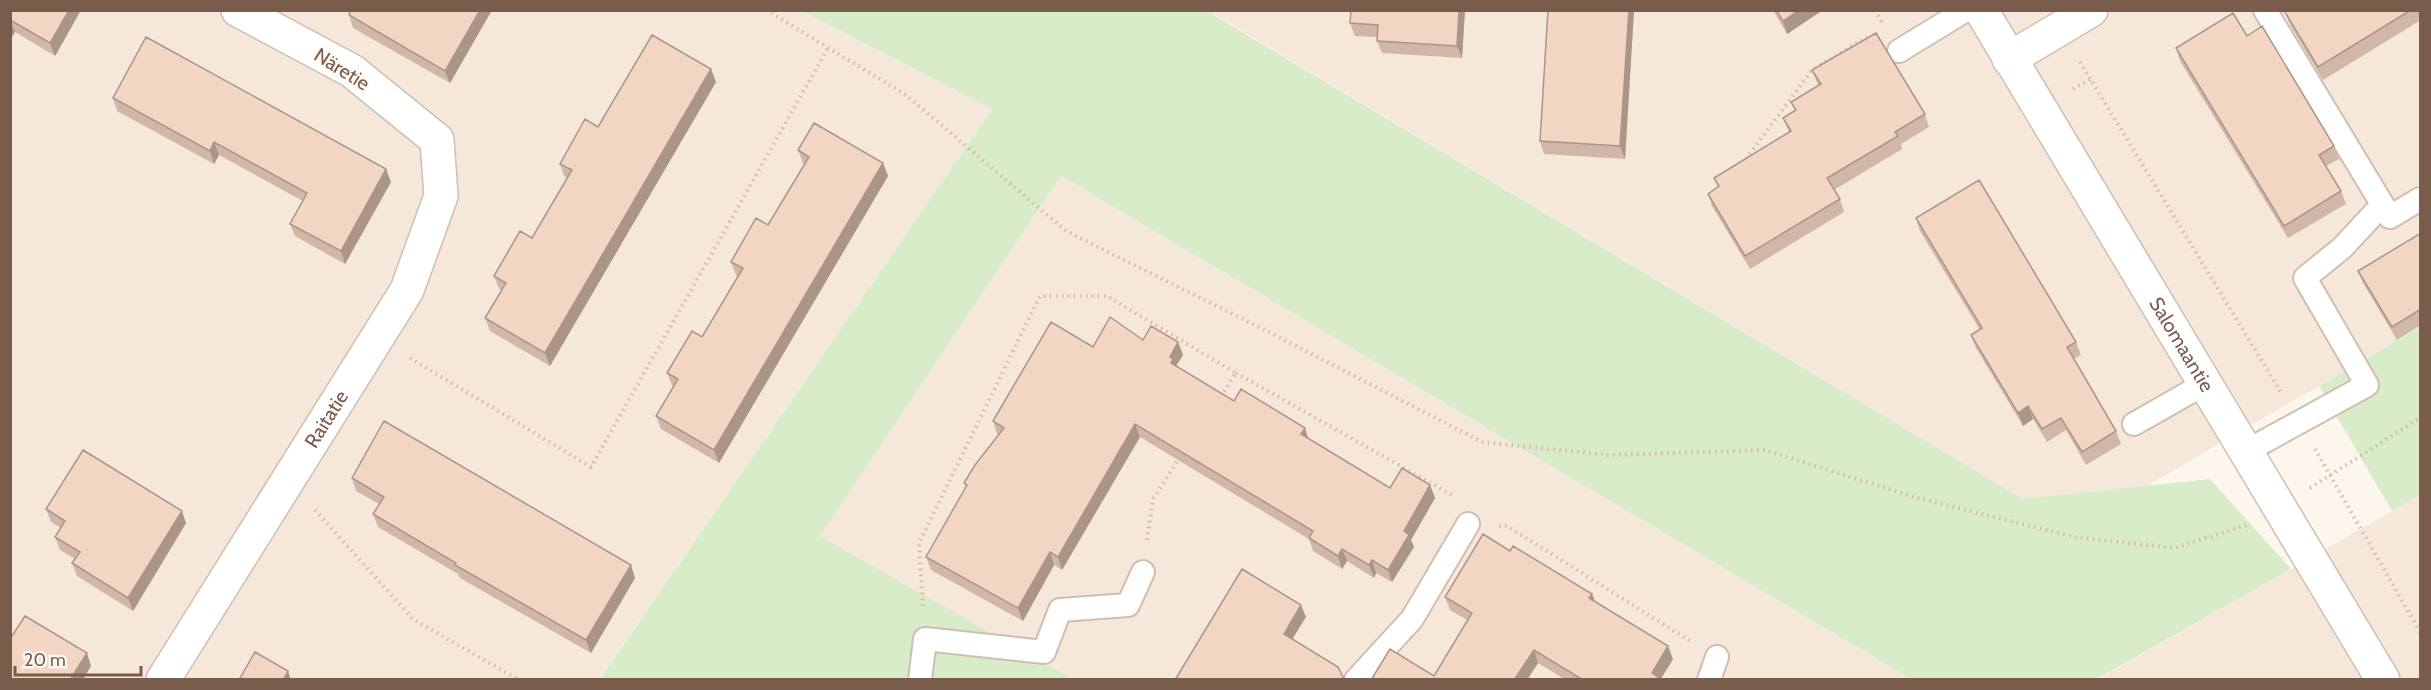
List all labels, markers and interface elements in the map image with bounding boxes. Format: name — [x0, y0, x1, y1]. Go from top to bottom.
street label: Näretie — [310, 43, 374, 95]
street label: Salomaantie — [2144, 293, 2219, 396]
street label: Raitatie — [299, 386, 353, 452]
scale bar — [15, 639, 141, 677]
text: 20 m — [24, 649, 66, 671]

